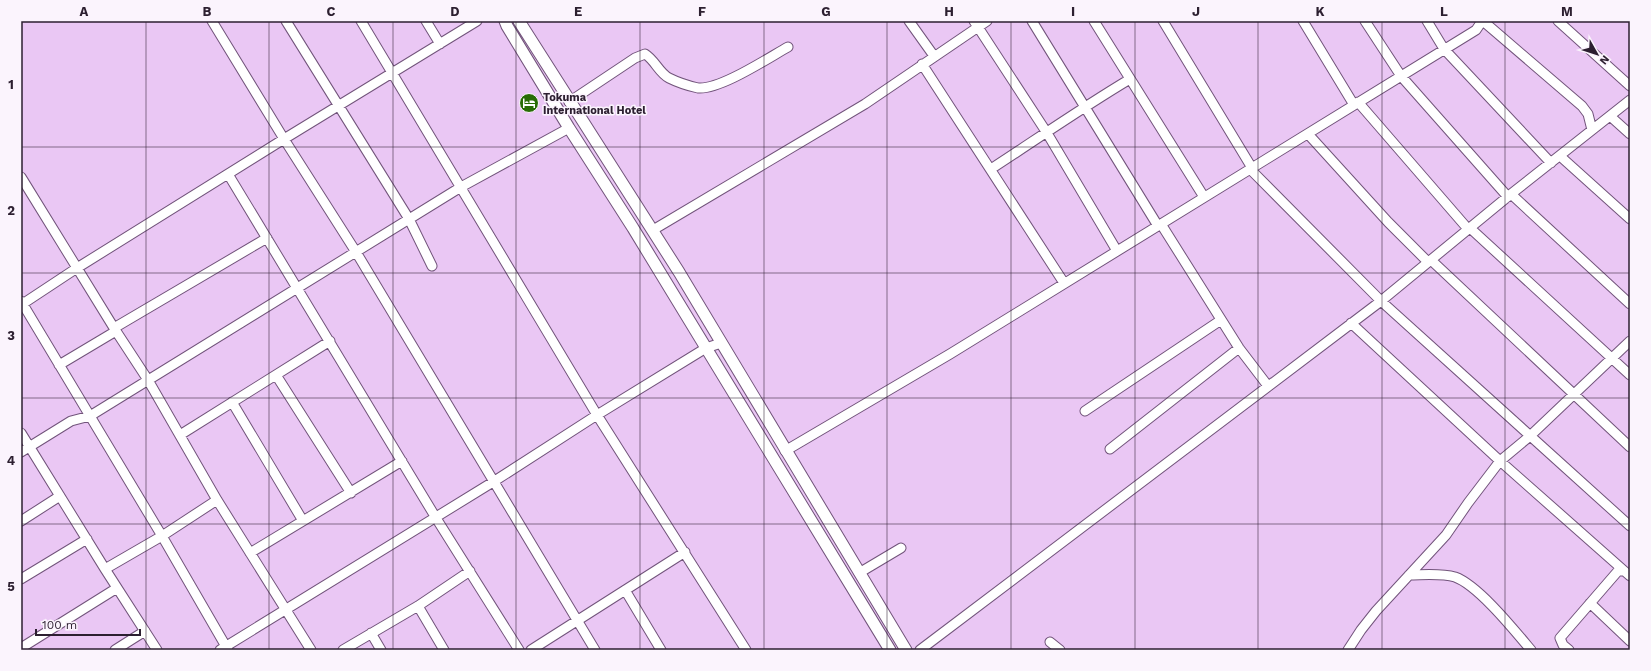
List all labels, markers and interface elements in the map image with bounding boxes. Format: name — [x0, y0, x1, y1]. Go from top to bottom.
text: A — [80, 4, 89, 19]
text: B — [203, 4, 212, 19]
text: C — [327, 4, 336, 19]
text: D — [450, 4, 460, 19]
text: E — [574, 4, 582, 19]
text: F — [698, 4, 706, 19]
text: G — [821, 4, 831, 19]
text: H — [944, 4, 954, 19]
text: I — [1071, 4, 1075, 19]
text: J — [1192, 4, 1200, 19]
text: K — [1315, 4, 1325, 19]
text: L — [1440, 4, 1448, 19]
text: M — [1561, 4, 1573, 19]
north arrow — [1577, 34, 1617, 74]
text: N — [1597, 53, 1612, 67]
text: 1 — [8, 77, 14, 92]
place label: Tokuma International Hotel — [543, 91, 646, 117]
hotel icon: Tokuma International Hotel — [518, 92, 540, 114]
text: 2 — [7, 203, 15, 218]
text: 3 — [7, 328, 15, 343]
text: 4 — [7, 453, 16, 468]
text: 5 — [7, 579, 15, 594]
scale bar — [36, 611, 140, 637]
text: 100 m — [42, 618, 77, 632]

